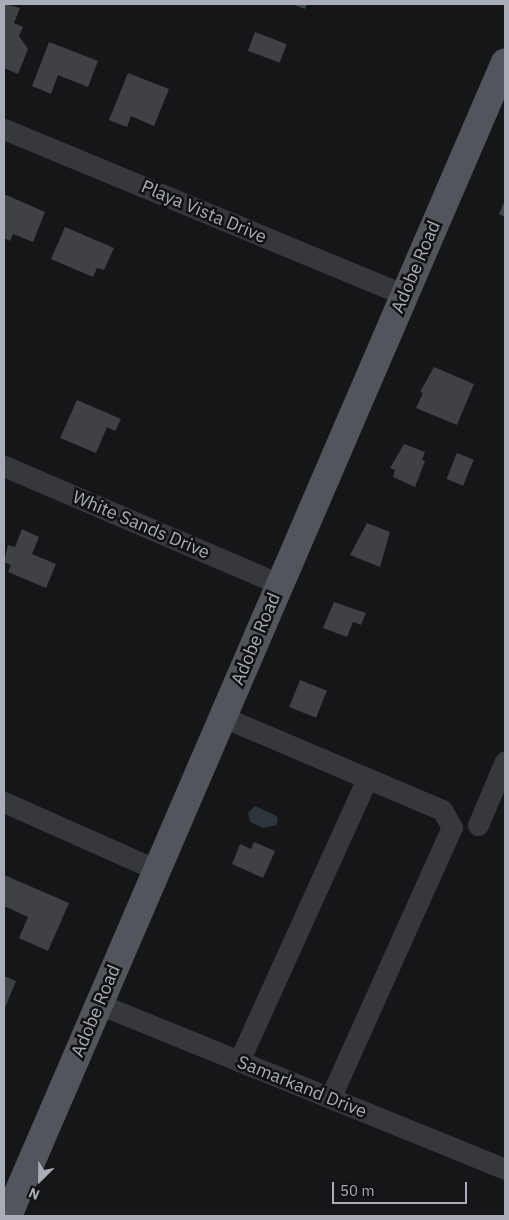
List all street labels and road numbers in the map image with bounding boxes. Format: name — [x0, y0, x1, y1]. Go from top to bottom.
street label: Playa Vista Drive — [138, 176, 270, 248]
street label: Adobe Road — [387, 218, 445, 316]
street label: White Sands Drive — [69, 486, 213, 564]
street label: Adobe Road — [227, 590, 285, 688]
street label: Adobe Road — [67, 962, 125, 1060]
street label: Samarkand Drive — [234, 1051, 370, 1123]

